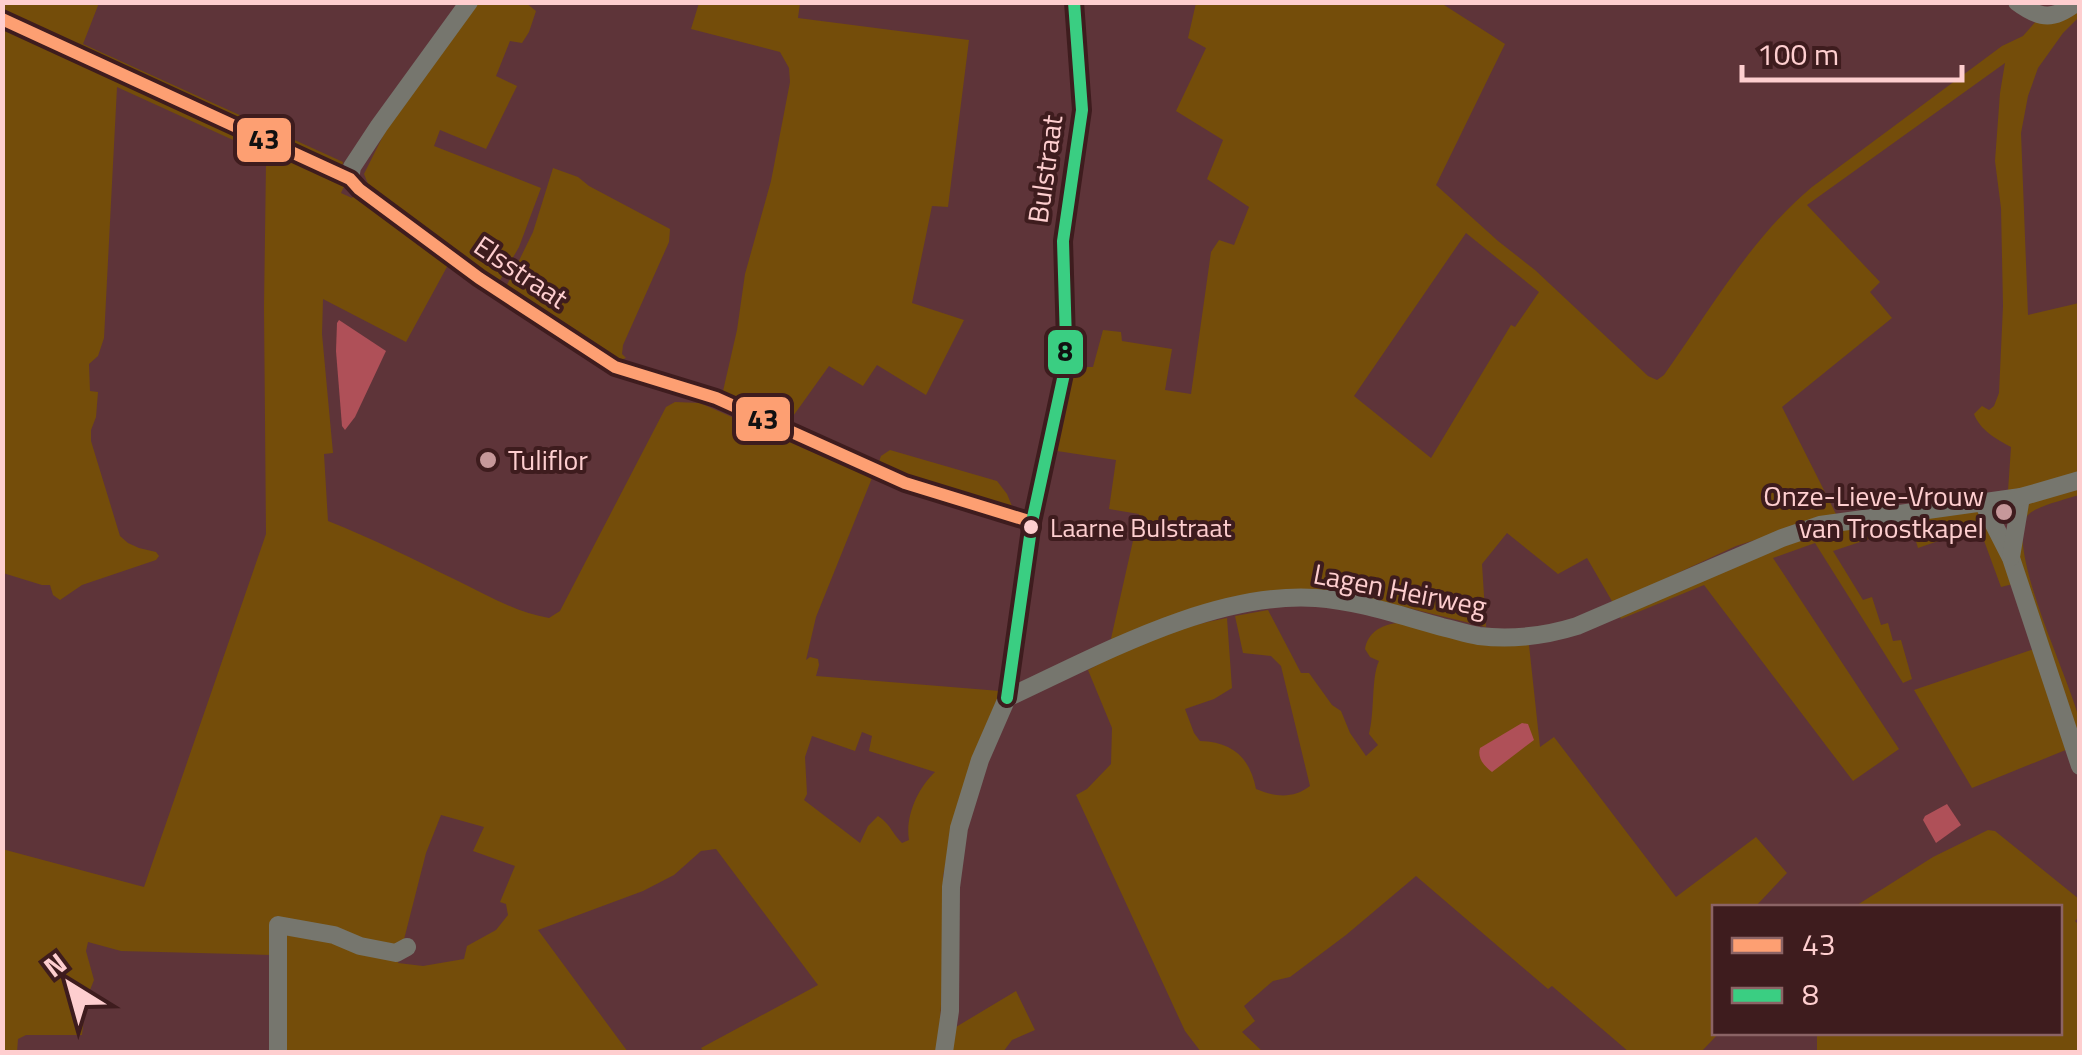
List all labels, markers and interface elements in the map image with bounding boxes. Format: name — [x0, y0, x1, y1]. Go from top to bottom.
scale bar — [1742, 20, 1962, 82]
text: 100 m — [1757, 31, 1839, 77]
street label: Bulstraat — [1016, 112, 1073, 226]
line badge: 43 — [235, 116, 293, 164]
text: 43 — [248, 117, 280, 160]
street label: Elsstraat — [466, 224, 577, 319]
line badge: 8 — [1046, 328, 1085, 376]
text: 8 — [1057, 329, 1073, 372]
line badge: 43 — [734, 395, 792, 443]
text: 43 — [747, 397, 779, 440]
place label: Tuliflor — [508, 438, 588, 481]
marker: Tuliflor — [477, 449, 499, 471]
place label: Onze-Lieve-Vrouw van Troostkapel — [1763, 474, 1984, 549]
marker: Onze-Lieve-Vrouw van Troostkapel — [1993, 501, 2015, 523]
place label: Laarne Bulstraat — [1050, 508, 1232, 547]
marker: Laarne Bulstraat — [1021, 517, 1041, 537]
street label: Lagen Heirweg — [1310, 552, 1490, 627]
legend — [1712, 905, 2062, 1035]
text: 43 — [1802, 921, 1836, 967]
north arrow — [20, 935, 120, 1035]
text: N — [34, 942, 75, 988]
text: 8 — [1802, 971, 1819, 1017]

